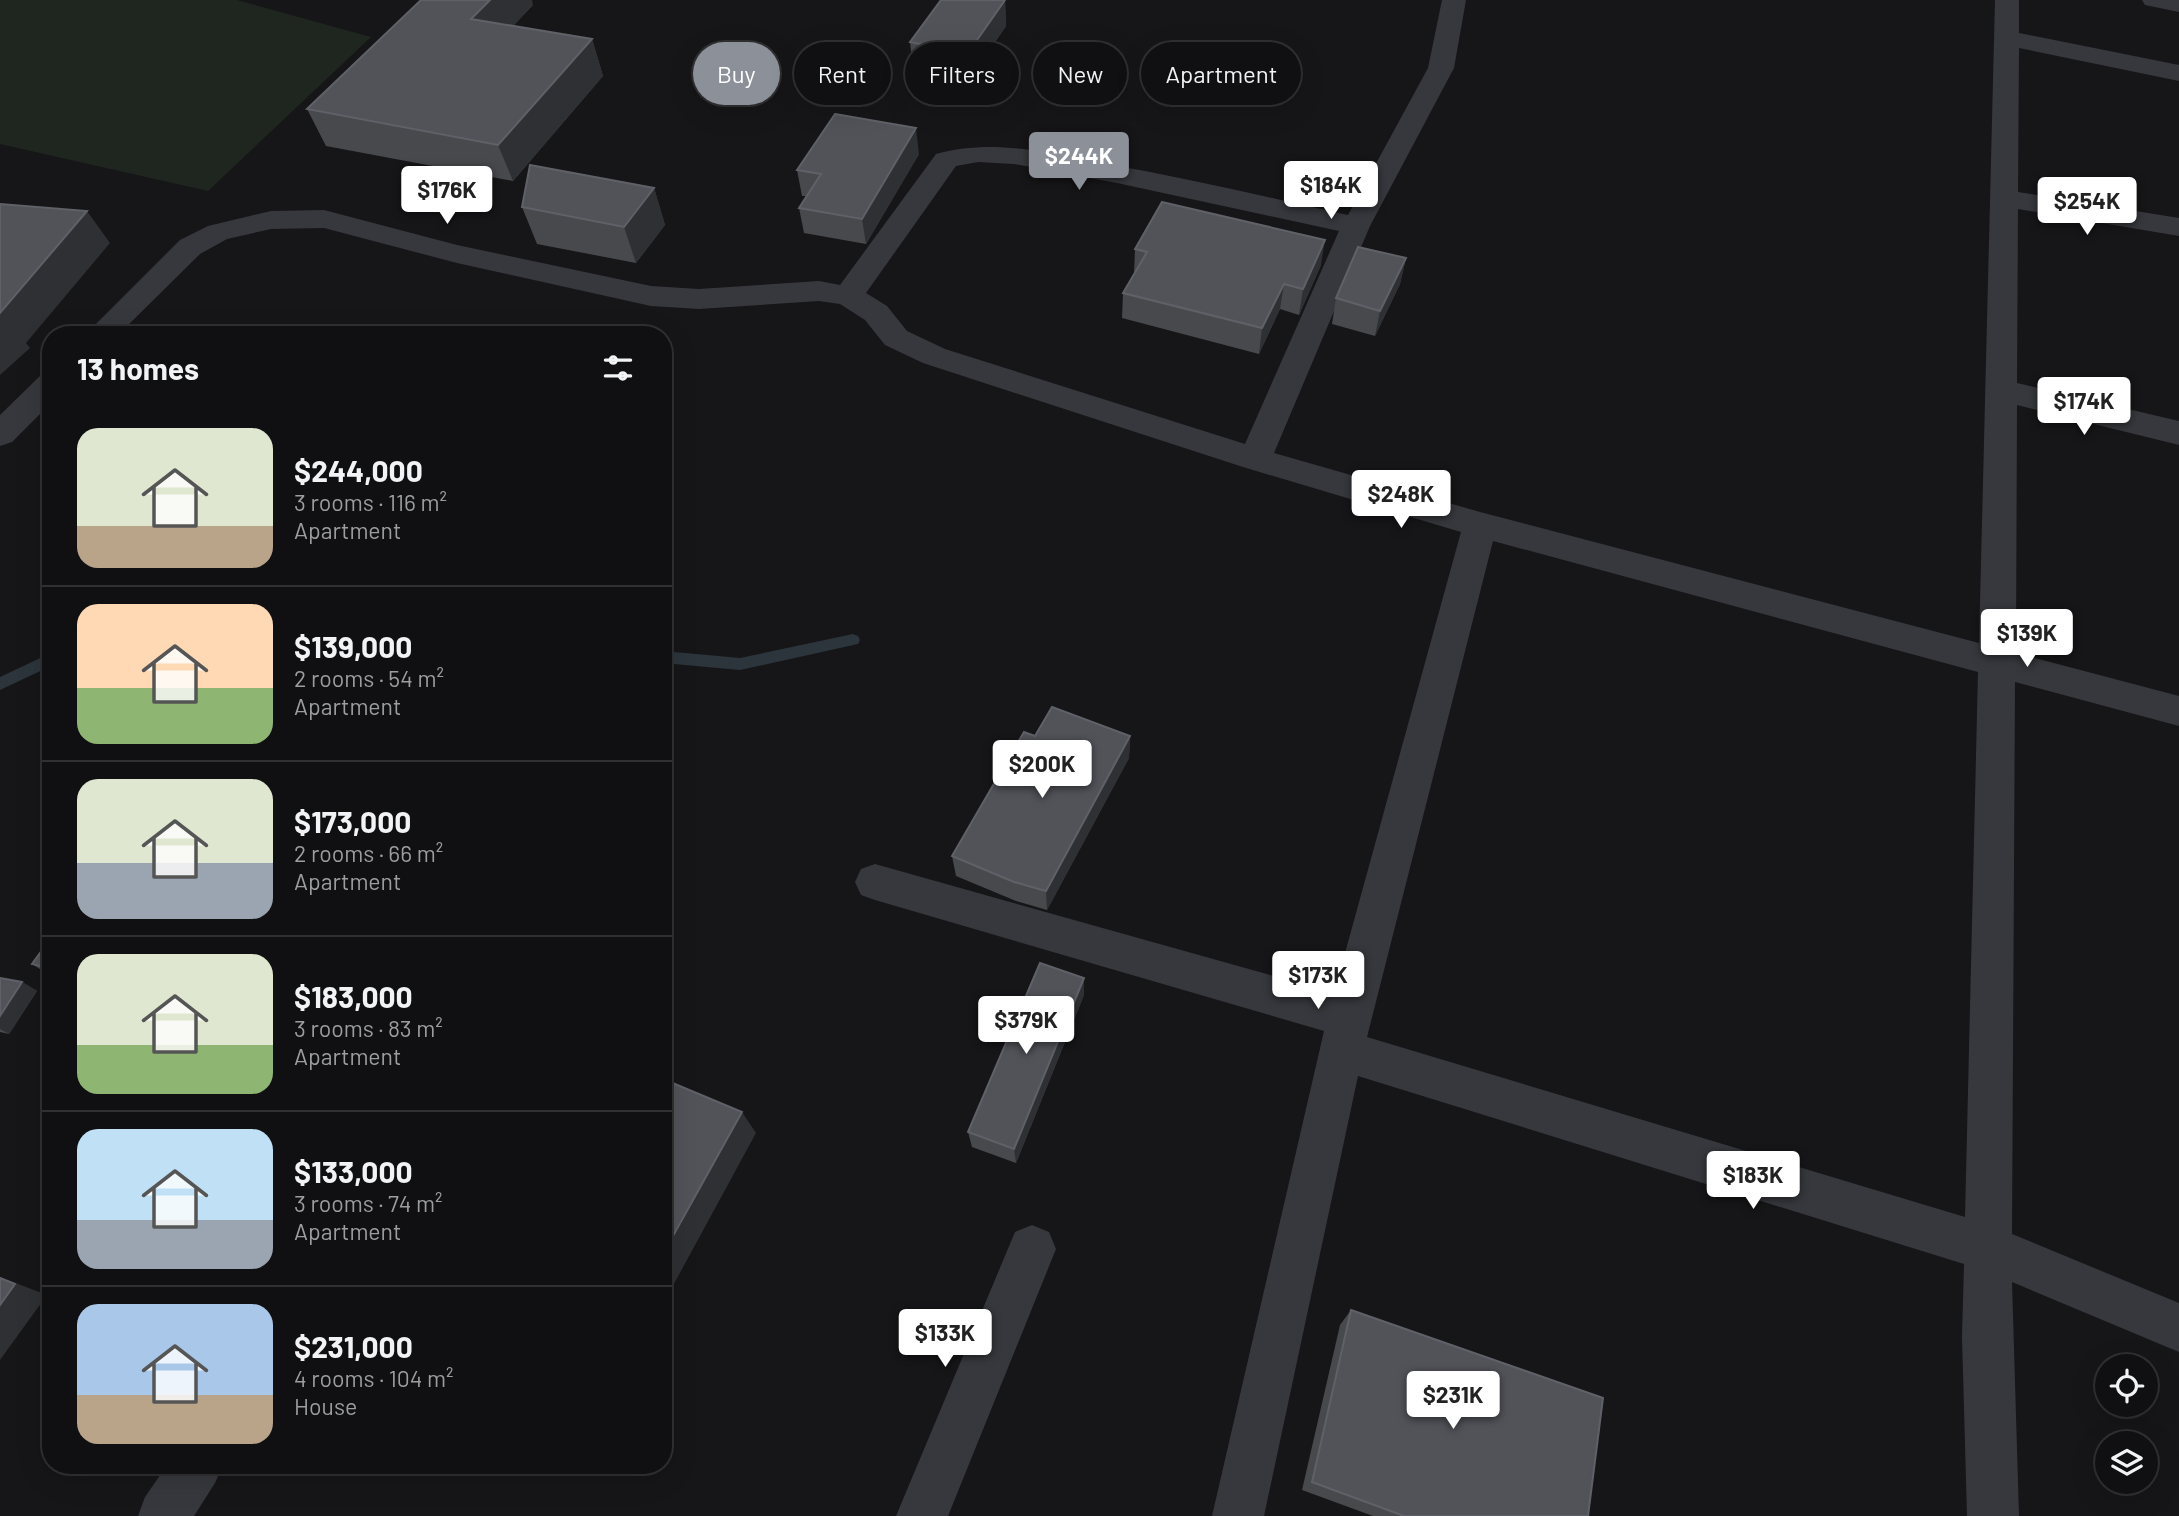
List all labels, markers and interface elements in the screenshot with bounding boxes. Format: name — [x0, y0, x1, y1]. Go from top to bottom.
chip: Buy — [693, 42, 780, 105]
chip: Rent — [794, 42, 891, 105]
chip: Filters — [905, 42, 1019, 105]
chip: New — [1033, 42, 1127, 105]
chip: Apartment — [1141, 42, 1301, 105]
pin: $244K — [1030, 132, 1128, 192]
text: $244K — [1045, 141, 1113, 169]
pin: $184K — [1282, 162, 1380, 221]
pin: $176K — [398, 166, 496, 226]
text: $184K — [1300, 170, 1362, 198]
text: $176K — [417, 175, 477, 203]
pin: $254K — [2038, 177, 2136, 237]
text: $254K — [2054, 186, 2120, 214]
icon: filters — [599, 349, 637, 387]
text: 13 homes — [77, 350, 199, 386]
pin: $174K — [2035, 378, 2133, 437]
text: $174K — [2053, 386, 2115, 414]
text: $244,000 — [294, 452, 423, 488]
icon: home — [133, 456, 217, 540]
pin: $248K — [1352, 470, 1450, 530]
text: $248K — [1368, 479, 1434, 507]
text: 3 rooms · 116 m² — [294, 488, 447, 516]
text: Apartment — [294, 516, 401, 544]
pin: $139K — [1978, 610, 2076, 669]
text: $139K — [1997, 618, 2057, 646]
text: $139,000 — [294, 628, 412, 664]
icon: home — [133, 632, 217, 716]
text: 2 rooms · 54 m² — [294, 664, 444, 692]
text: Apartment — [294, 692, 401, 720]
pin: $200K — [993, 740, 1091, 800]
text: $200K — [1009, 749, 1075, 777]
text: $173,000 — [294, 803, 411, 839]
icon: home — [133, 807, 217, 891]
text: 2 rooms · 66 m² — [294, 839, 443, 867]
text: Apartment — [294, 867, 401, 895]
pin: $173K — [1269, 951, 1367, 1011]
text: $173K — [1288, 960, 1348, 988]
text: $183,000 — [294, 978, 413, 1014]
icon: home — [133, 982, 217, 1066]
pin: $379K — [977, 996, 1075, 1056]
text: $379K — [994, 1005, 1058, 1033]
text: 3 rooms · 83 m² — [294, 1014, 443, 1042]
text: Apartment — [294, 1042, 401, 1070]
pin: $183K — [1704, 1152, 1802, 1211]
text: $133,000 — [294, 1153, 413, 1189]
icon: home — [133, 1157, 217, 1241]
text: $183K — [1723, 1160, 1783, 1188]
text: 3 rooms · 74 m² — [294, 1189, 443, 1217]
text: Apartment — [294, 1217, 401, 1245]
pin: $133K — [896, 1310, 994, 1369]
text: $133K — [915, 1318, 975, 1346]
text: $231,000 — [294, 1328, 413, 1364]
icon: home — [133, 1332, 217, 1416]
map controls — [2095, 1354, 2158, 1494]
button: locate — [2095, 1354, 2158, 1417]
text: 4 rooms · 104 m² — [294, 1364, 454, 1392]
pin: $231K — [1404, 1372, 1502, 1431]
text: $231K — [1423, 1380, 1483, 1408]
text: House — [294, 1392, 357, 1420]
button: layers — [2095, 1431, 2158, 1494]

